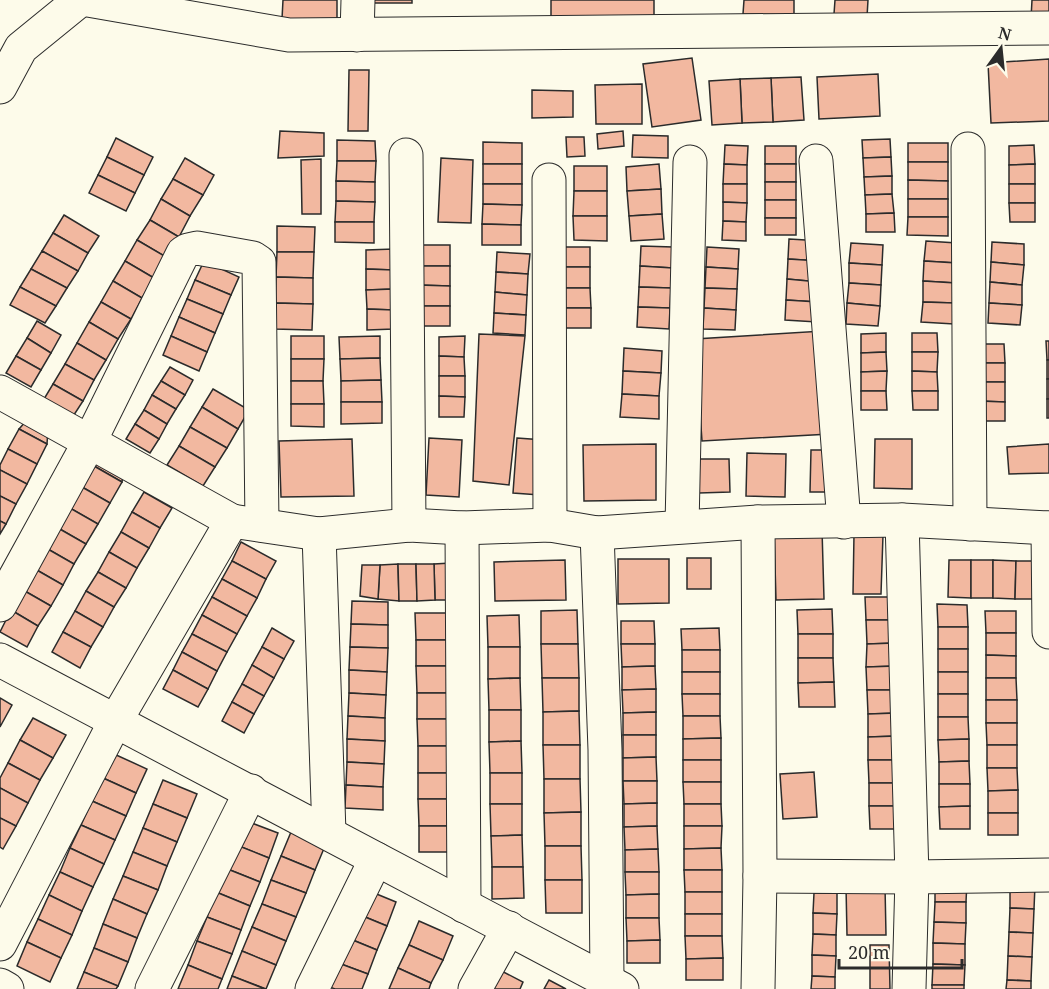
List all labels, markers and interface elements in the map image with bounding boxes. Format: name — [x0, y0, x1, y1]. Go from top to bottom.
north arrow — [971, 18, 1031, 78]
text: N — [996, 21, 1014, 46]
scale bar — [839, 932, 962, 970]
text: 20 m — [848, 940, 890, 964]

